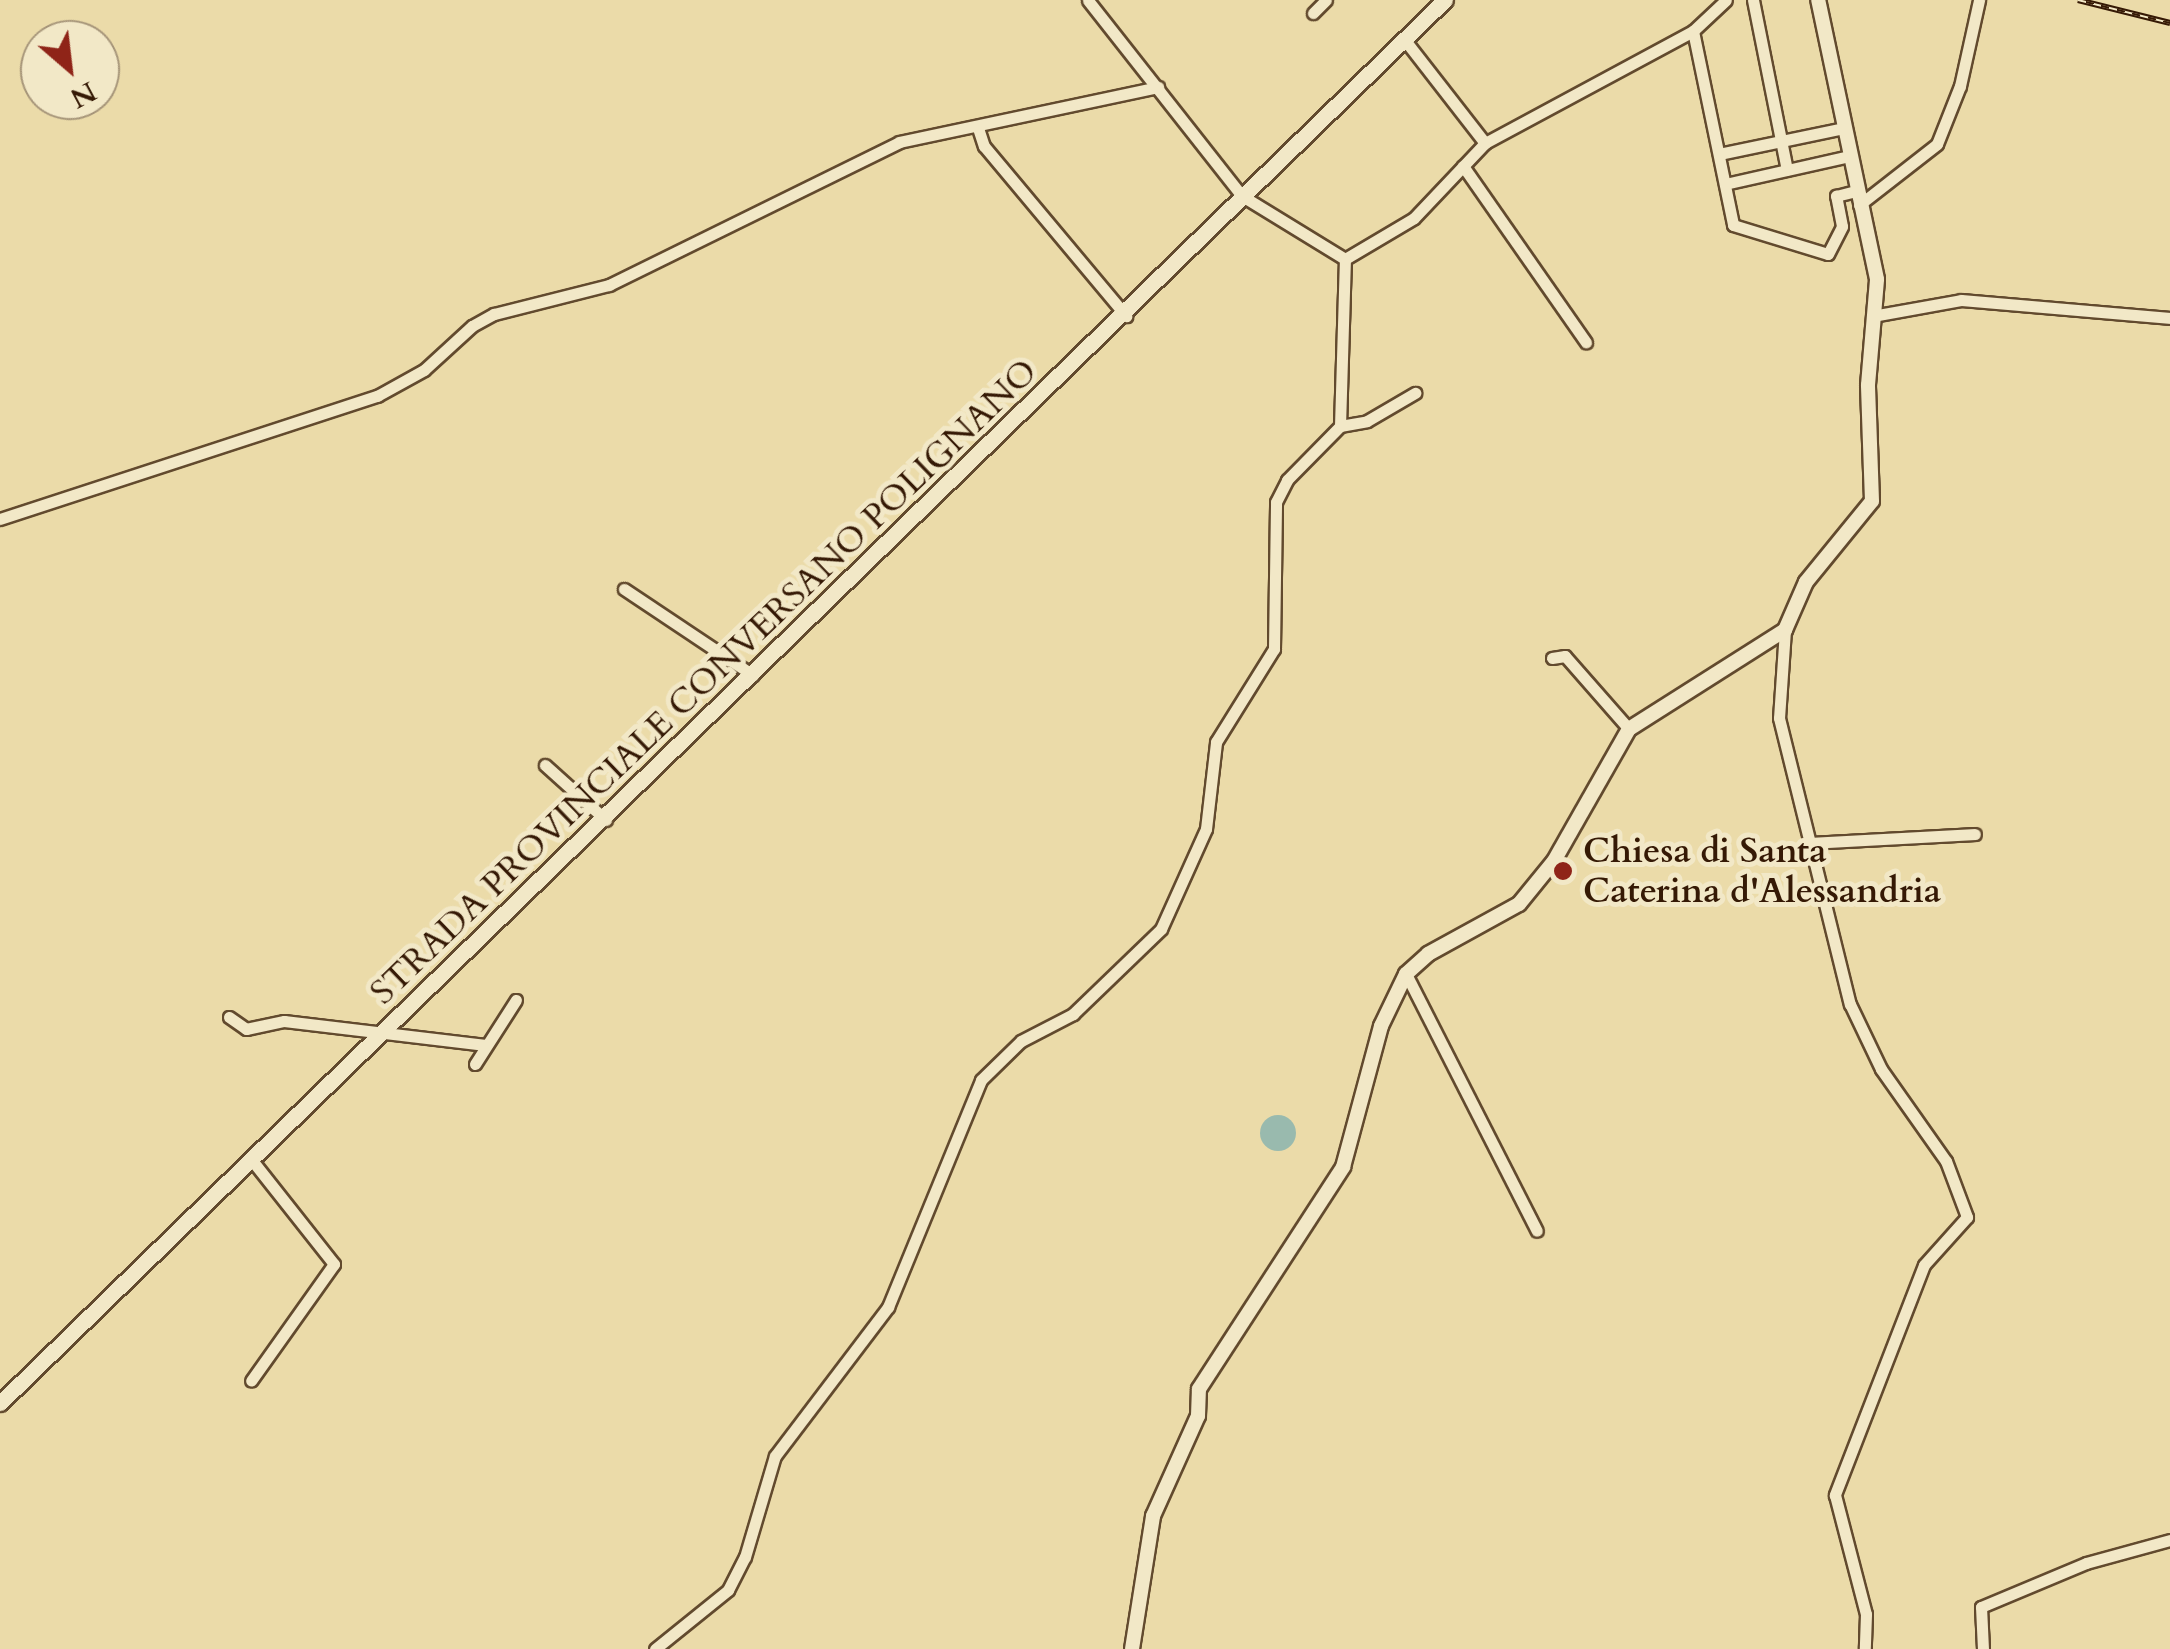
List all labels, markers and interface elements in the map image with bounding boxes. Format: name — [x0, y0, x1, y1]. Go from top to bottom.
north arrow — [20, 20, 120, 120]
text: N — [64, 72, 103, 117]
street label: STRADA PROVINCIALE CONVERSANO POLIGNANO — [362, 351, 1046, 1013]
place label: Chiesa di Santa Caterina d'Alessandria — [1583, 830, 1941, 912]
marker: Chiesa di Santa Caterina d'Alessandria — [1552, 860, 1574, 882]

